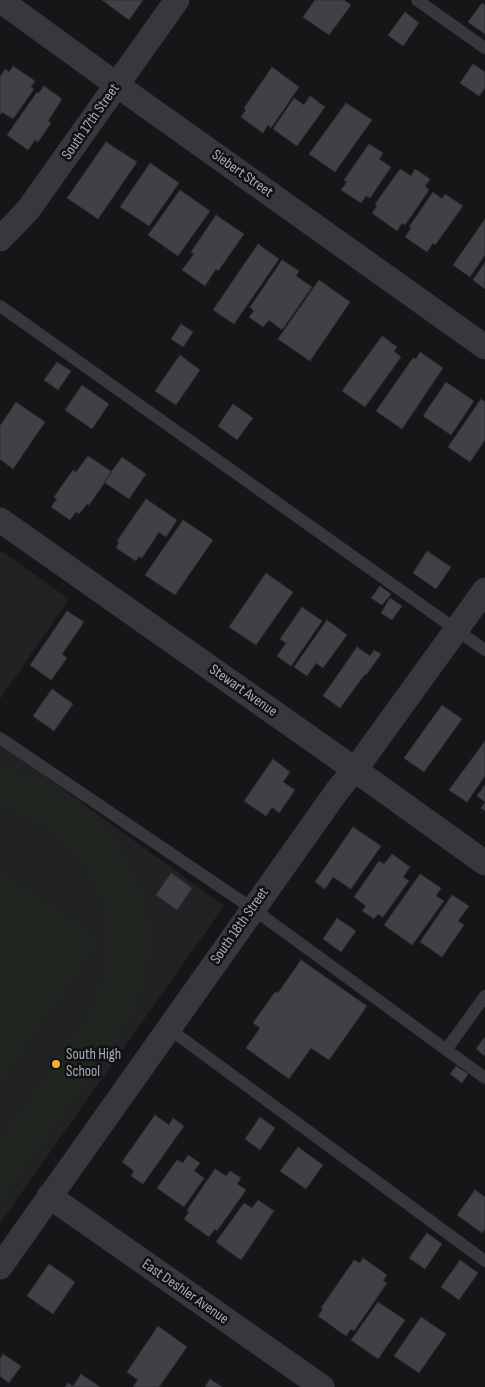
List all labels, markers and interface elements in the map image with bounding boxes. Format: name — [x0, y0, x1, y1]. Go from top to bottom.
street label: South 17th Street — [58, 81, 124, 163]
street label: Siebert Street — [208, 146, 276, 202]
street label: Stewart Avenue — [205, 661, 281, 721]
street label: South 18th Street — [207, 884, 273, 968]
place label: South High School — [66, 1046, 121, 1081]
marker: South High School — [50, 1058, 62, 1070]
street label: East Deshler Avenue — [138, 1256, 232, 1328]

